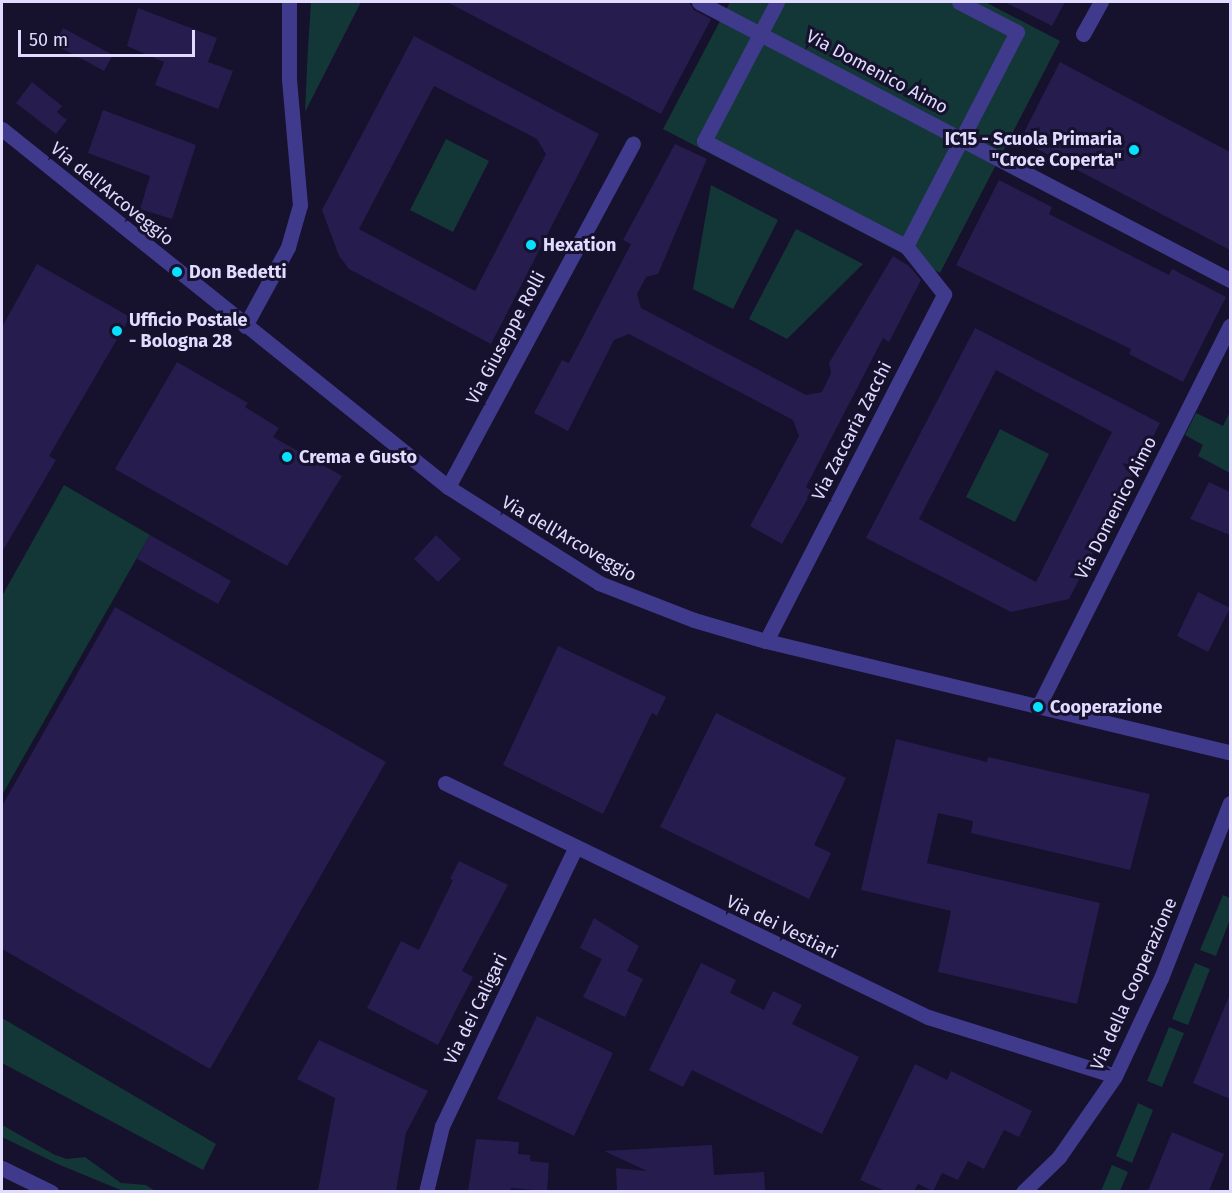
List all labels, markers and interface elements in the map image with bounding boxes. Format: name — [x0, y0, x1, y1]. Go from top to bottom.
scale bar — [21, 18, 198, 56]
street label: Via Domenico Aimo — [802, 26, 952, 118]
text: 50 m — [29, 29, 68, 51]
place label: IC15 - Scuola Primaria "Croce Coperta" — [945, 129, 1122, 172]
street label: Via dell'Arcoveggio — [46, 138, 178, 250]
marker: IC15 - Scuola Primaria "Croce Coperta" — [1127, 143, 1141, 157]
place label: Hexation — [543, 234, 616, 256]
marker: Hexation — [524, 238, 538, 252]
place label: Don Bedetti — [189, 261, 287, 283]
marker: Don Bedetti — [170, 265, 184, 279]
street label: Via Giuseppe Rolli — [462, 268, 550, 408]
place label: Ufficio Postale - Bologna 28 — [129, 310, 247, 352]
marker: Ufficio Postale - Bologna 28 — [110, 324, 124, 338]
street label: Via Zaccaria Zacchi — [808, 358, 896, 504]
street label: Via Domenico Aimo — [1071, 433, 1161, 583]
place label: Crema e Gusto — [299, 446, 417, 468]
marker: Crema e Gusto — [280, 450, 294, 464]
street label: Via dell'Arcoveggio — [498, 492, 640, 586]
place label: Cooperazione — [1050, 696, 1162, 718]
marker: Cooperazione — [1031, 700, 1045, 714]
street label: Via dei Vestiari — [723, 891, 841, 963]
street label: Via della Cooperazione — [1086, 894, 1182, 1074]
street label: Via dei Caligari — [440, 950, 512, 1068]

